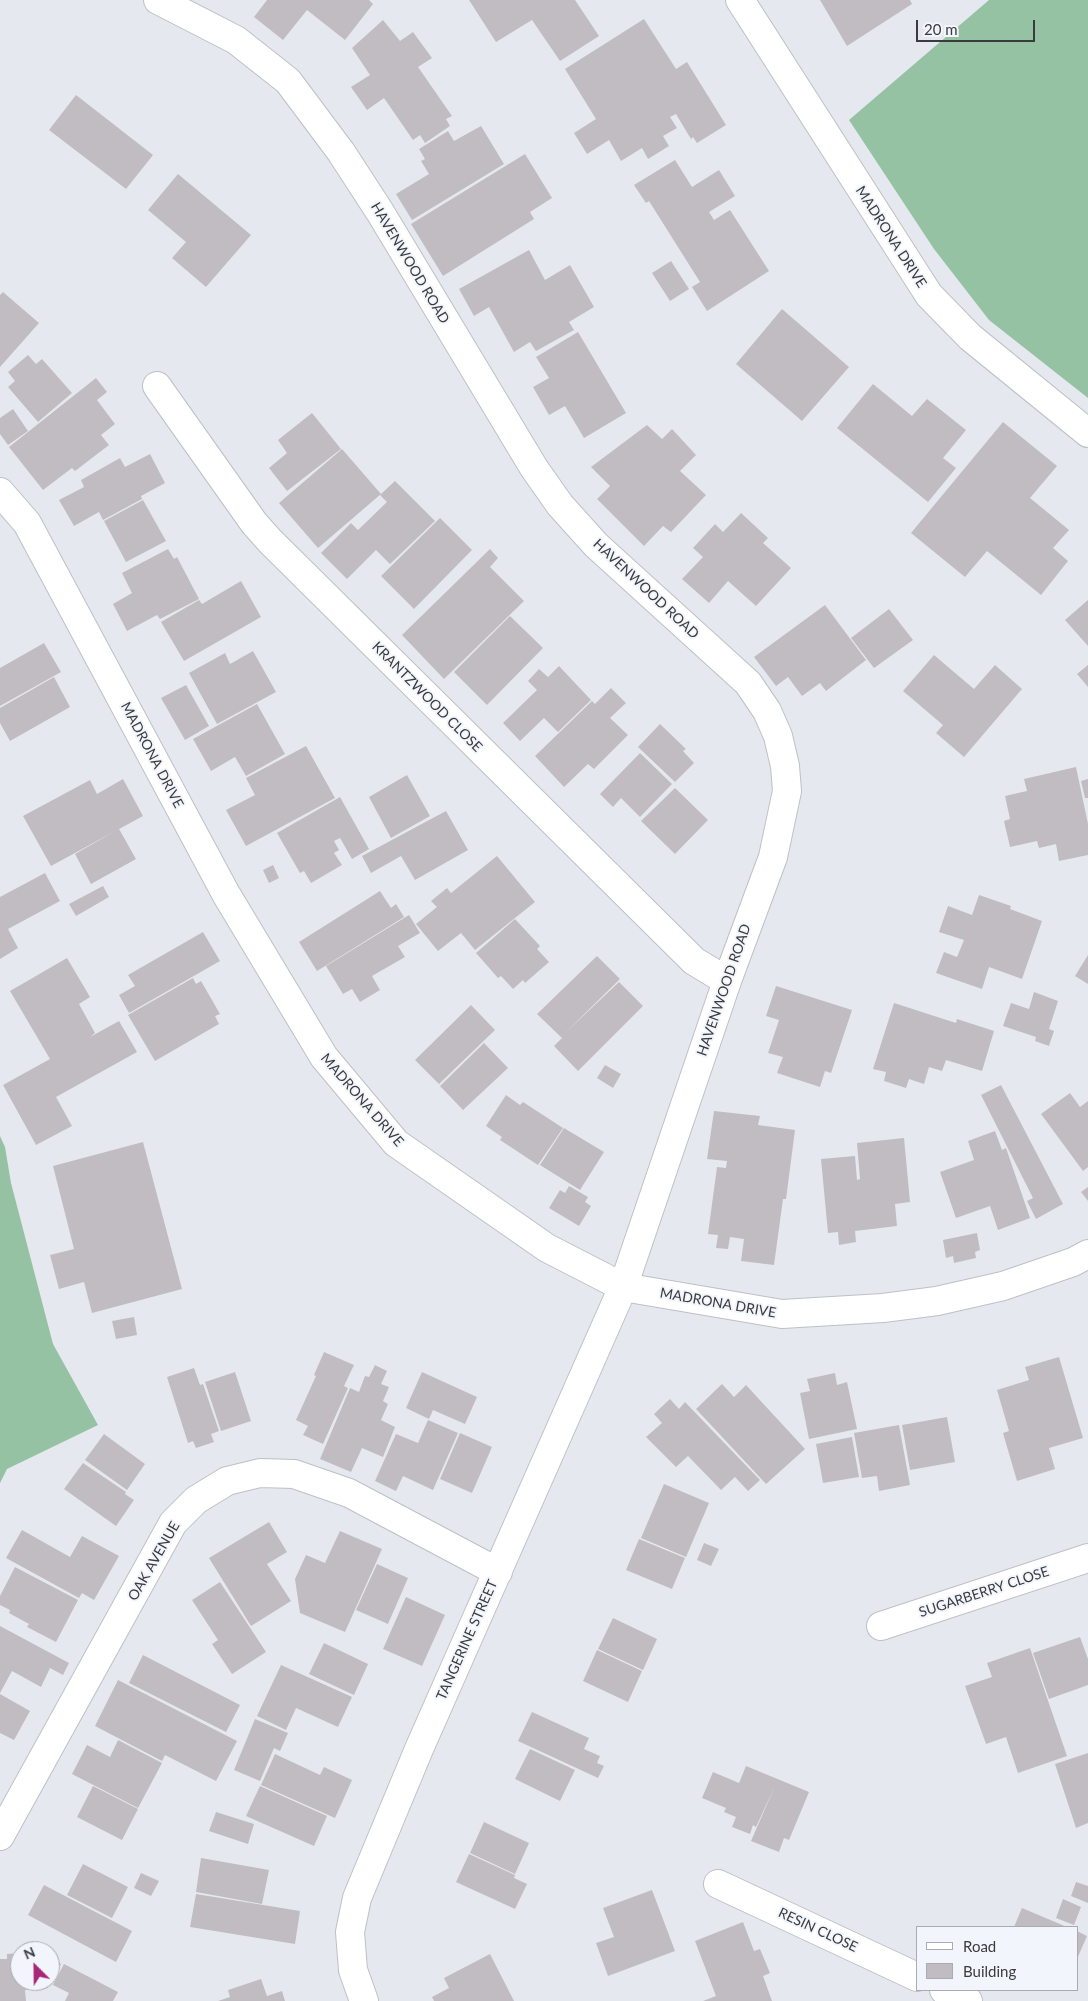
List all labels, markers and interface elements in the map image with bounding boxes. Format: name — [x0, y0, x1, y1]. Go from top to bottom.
scale bar — [918, 10, 1037, 42]
text: 20 m — [924, 20, 958, 38]
street label: MADRONA DRIVE — [852, 183, 930, 291]
street label: HAVENWOOD ROAD — [367, 199, 453, 327]
street label: HAVENWOOD ROAD — [590, 536, 702, 642]
street label: KRANTZWOOD CLOSE — [368, 638, 486, 756]
street label: MADRONA DRIVE — [117, 699, 187, 811]
street label: HAVENWOOD ROAD — [694, 922, 754, 1058]
street label: MADRONA DRIVE — [317, 1050, 407, 1150]
street label: MADRONA DRIVE — [659, 1285, 777, 1321]
street label: OAK AVENUE — [125, 1518, 183, 1604]
street label: SUGARBERRY CLOSE — [917, 1563, 1051, 1621]
street label: TANGERINE STREET — [433, 1577, 501, 1703]
street label: RESIN CLOSE — [776, 1904, 860, 1956]
legend — [916, 1926, 1078, 1991]
text: Road — [963, 1937, 996, 1955]
north arrow — [10, 1941, 60, 1991]
text: N — [21, 1943, 38, 1963]
text: Building — [963, 1962, 1016, 1980]

